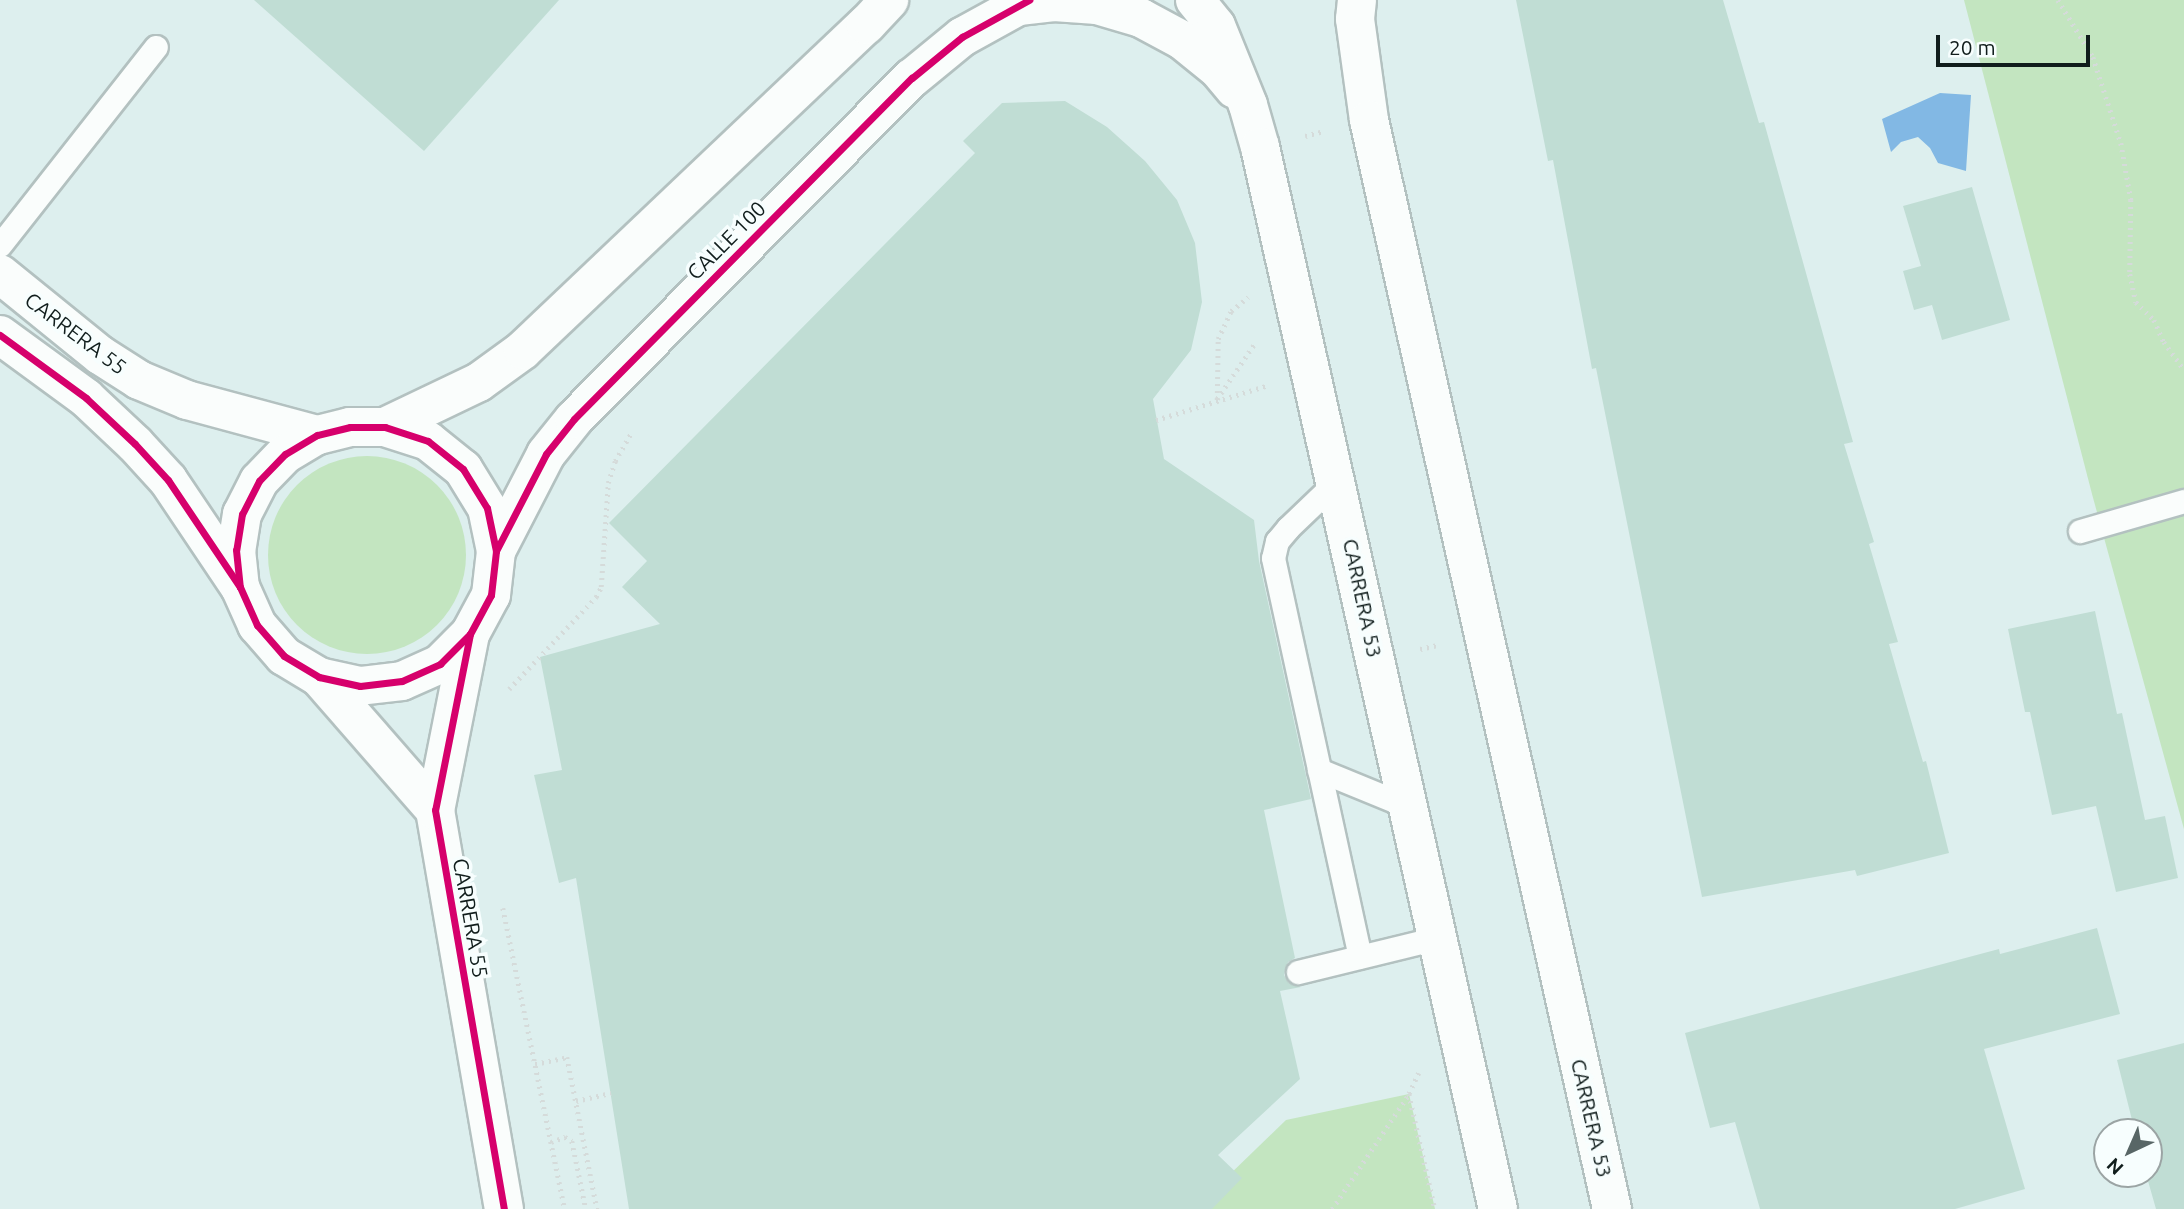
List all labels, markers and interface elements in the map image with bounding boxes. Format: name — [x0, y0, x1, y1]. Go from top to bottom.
scale bar — [1939, 21, 2093, 65]
text: 20 m — [1949, 35, 1996, 59]
street label: CALLE 100 — [682, 196, 770, 284]
street label: CARRERA 55 — [20, 287, 132, 379]
street label: CARRERA 53 — [1338, 536, 1388, 660]
street label: CARRERA 55 — [448, 856, 494, 980]
street label: CARRERA 53 — [1566, 1056, 1618, 1180]
north arrow — [2093, 1118, 2163, 1188]
text: N — [2102, 1154, 2128, 1180]

